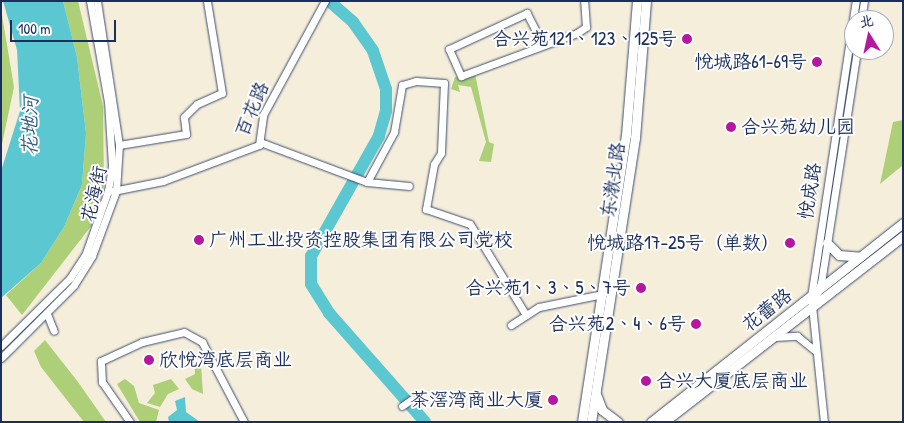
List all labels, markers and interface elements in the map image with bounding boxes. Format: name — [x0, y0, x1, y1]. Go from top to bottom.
scale bar — [12, 10, 119, 42]
north arrow — [844, 10, 894, 60]
text: 北 — [858, 10, 875, 31]
text: 100 m — [18, 18, 51, 39]
place label: 合兴苑121、123、125号 — [492, 28, 677, 50]
marker: 合兴苑121、123、125号 — [681, 33, 693, 45]
place label: 悦城路61-69号 — [694, 51, 807, 73]
marker: 悦城路61-69号 — [811, 56, 823, 68]
street label: 百花路 — [230, 78, 274, 140]
water label: 花地河 — [16, 96, 42, 156]
place label: 合兴苑幼儿园 — [741, 116, 855, 138]
marker: 合兴苑幼儿园 — [725, 121, 737, 133]
street label: 东漖北路 — [596, 141, 630, 219]
street label: 悦成路 — [794, 161, 826, 221]
street label: 花海街 — [76, 164, 112, 224]
place label: 广州工业投资控股集团有限公司党校 — [209, 229, 513, 251]
place label: 悦城路17-25号（单数） — [587, 232, 780, 254]
marker: 广州工业投资控股集团有限公司党校 — [193, 234, 205, 246]
marker: 悦城路17-25号（单数） — [784, 237, 796, 249]
place label: 合兴苑1、3、5、7号 — [465, 277, 631, 299]
marker: 合兴苑1、3、5、7号 — [635, 282, 647, 294]
street label: 花蕾路 — [738, 283, 796, 337]
place label: 合兴苑2、4、6号 — [548, 313, 686, 335]
marker: 合兴苑2、4、6号 — [690, 318, 702, 330]
place label: 欣悦湾底层商业 — [159, 349, 292, 371]
marker: 欣悦湾底层商业 — [143, 354, 155, 366]
place label: 合兴大厦底层商业 — [656, 370, 808, 392]
marker: 合兴大厦底层商业 — [640, 375, 652, 387]
place label: 茶滘湾商业大厦 — [410, 389, 543, 411]
marker: 茶滘湾商业大厦 — [547, 394, 559, 406]

